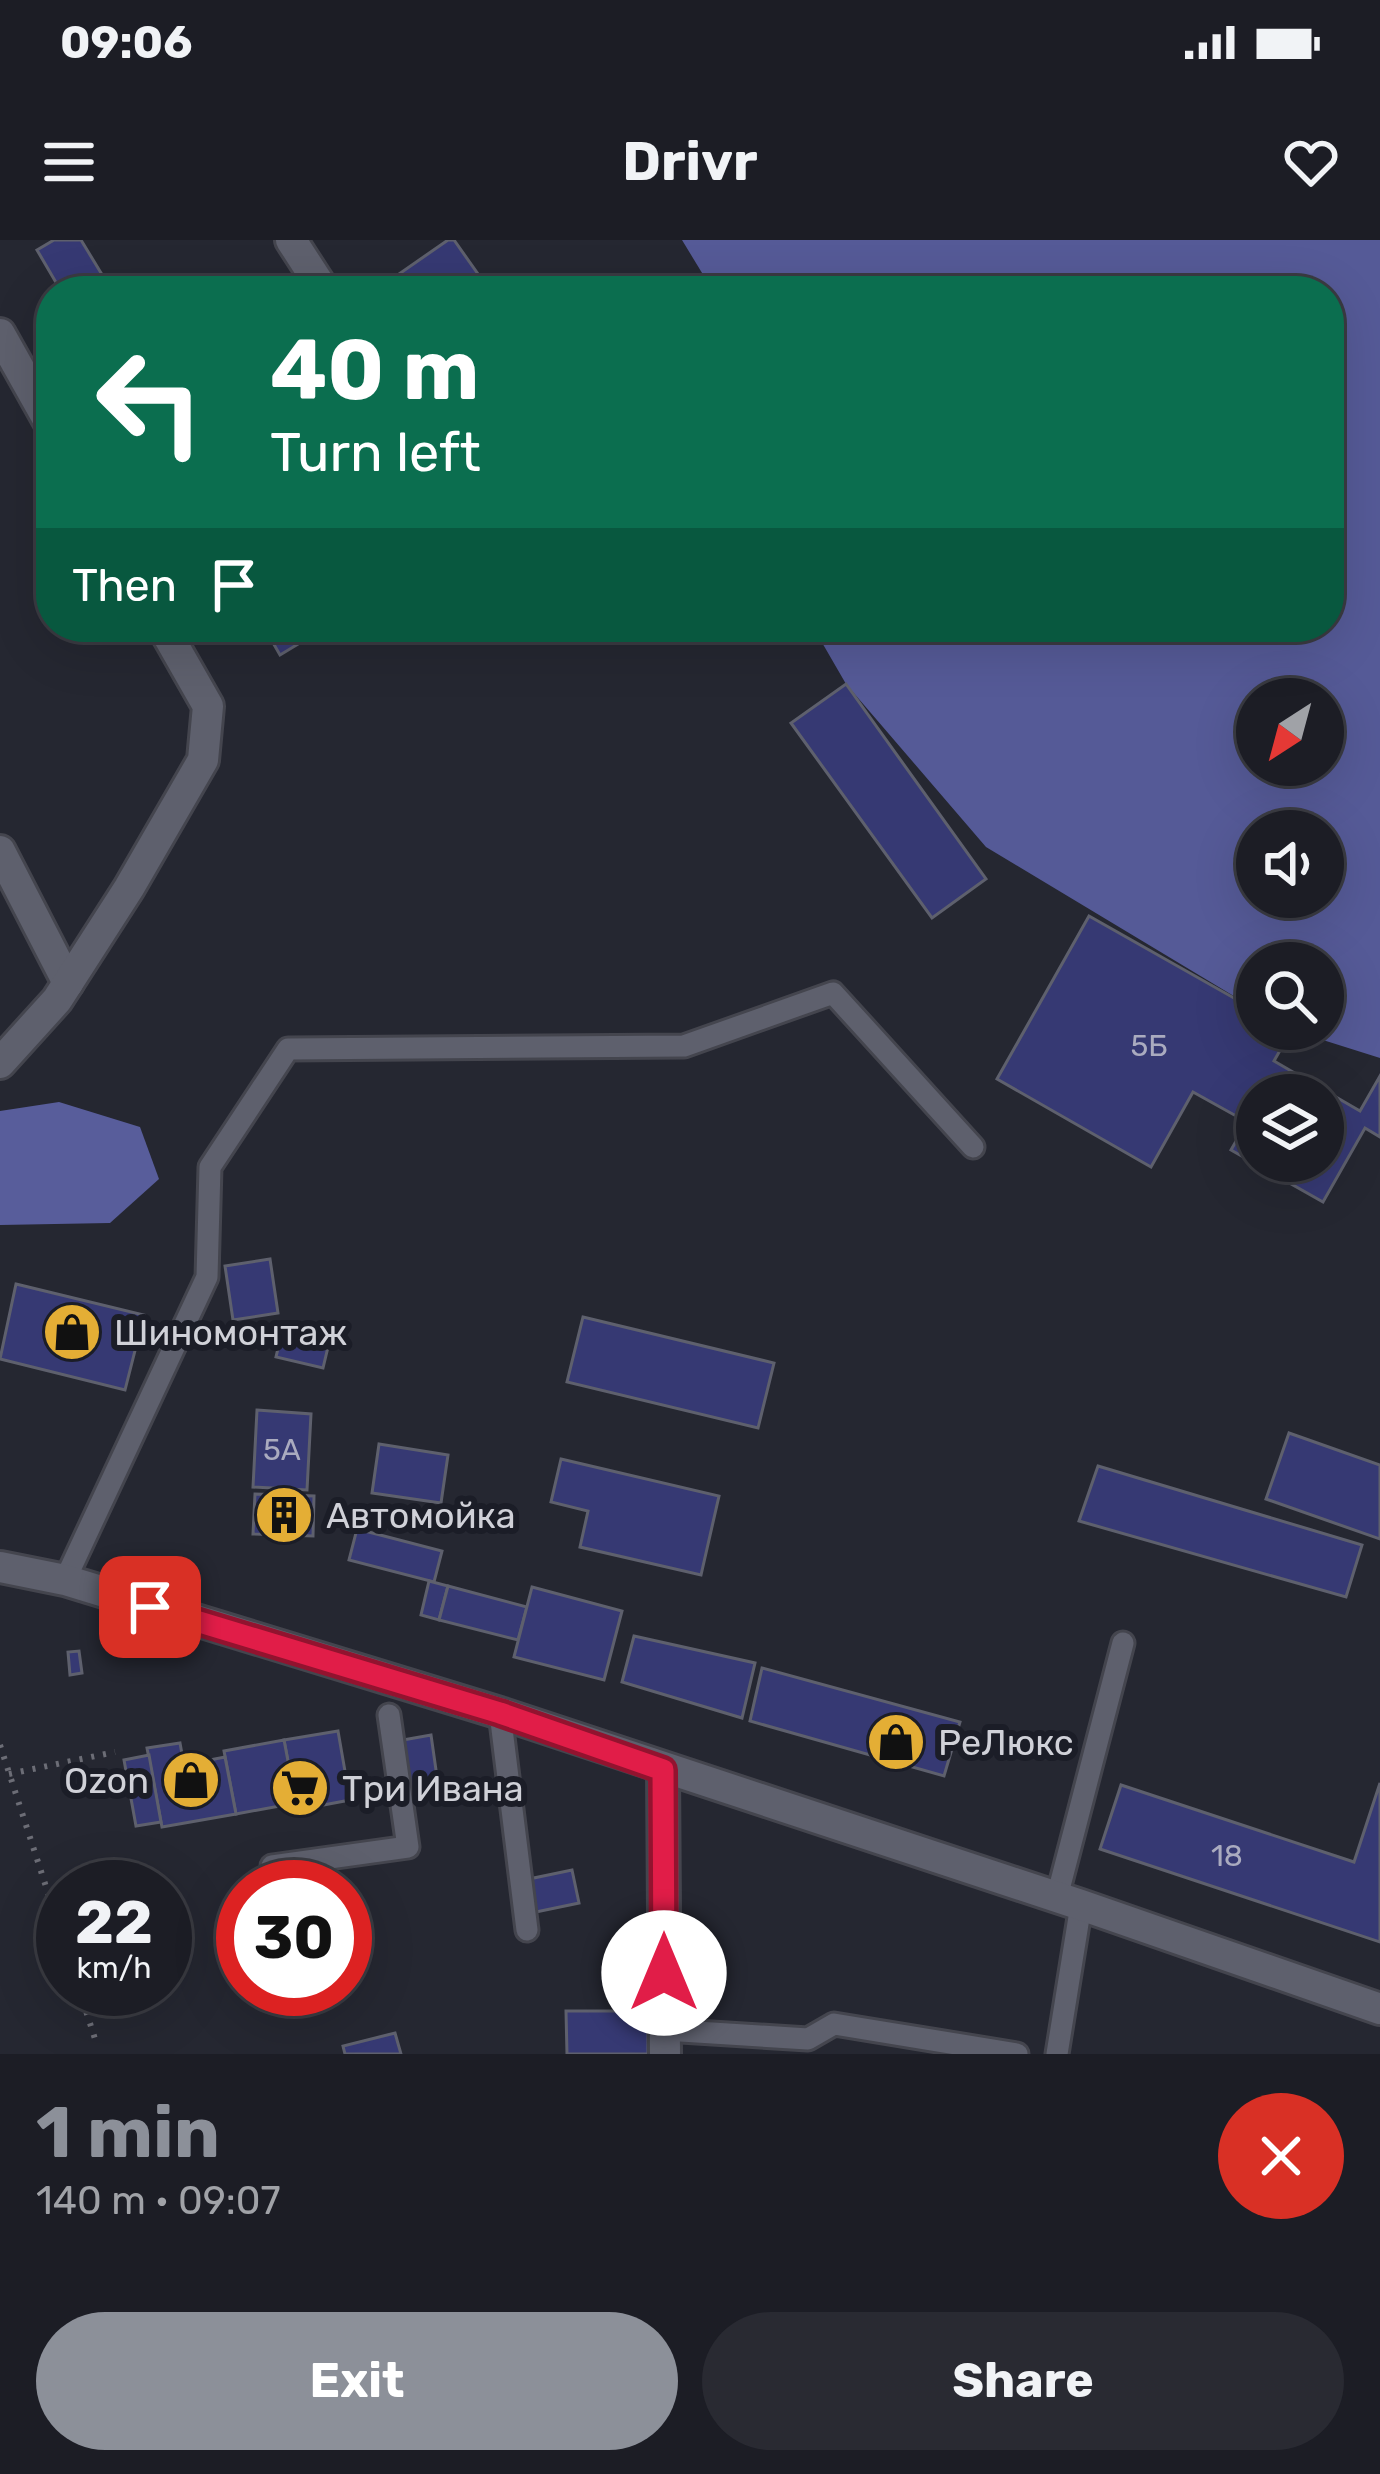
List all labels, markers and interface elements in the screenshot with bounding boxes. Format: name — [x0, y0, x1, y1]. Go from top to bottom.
text: 09:06 — [60, 16, 192, 69]
icon: menu — [36, 129, 102, 195]
icon: heart — [1278, 129, 1344, 195]
text: Drivr — [622, 130, 758, 194]
text: 40 m — [270, 320, 479, 420]
icon: left — [72, 324, 228, 480]
text: Turn left — [270, 421, 481, 485]
icon: arrive — [201, 552, 267, 618]
text: Then — [72, 559, 177, 612]
north arrow — [1236, 678, 1344, 786]
map controls — [1236, 678, 1344, 1182]
button: sound — [1236, 810, 1344, 918]
button: search — [1236, 942, 1344, 1050]
house number: 5Б — [1130, 1028, 1168, 1064]
button: layers — [1236, 1074, 1344, 1182]
shop icon: Шиномонтаж — [41, 1301, 103, 1363]
place label: Шиномонтаж — [114, 1311, 347, 1354]
house number: 5А — [263, 1432, 301, 1468]
building icon: Автомойка — [253, 1484, 315, 1546]
place label: Автомойка — [326, 1494, 516, 1537]
pin — [99, 1556, 201, 1658]
icon: arrive — [117, 1574, 183, 1640]
shop icon: РеЛюкс — [865, 1711, 927, 1773]
place label: РеЛюкс — [938, 1721, 1074, 1764]
shop icon: Ozon — [160, 1749, 222, 1811]
supermarket icon: Три Ивана — [269, 1757, 331, 1819]
place label: Ozon — [64, 1759, 149, 1802]
place label: Три Ивана — [342, 1767, 524, 1810]
house number: 18 — [1211, 1838, 1243, 1874]
speed limit sign: 30 — [216, 1860, 372, 2016]
text: 22 — [75, 1887, 153, 1958]
position arrow — [601, 1910, 727, 2036]
text: km/h — [77, 1950, 151, 1986]
text: 1 min — [36, 2090, 220, 2175]
button: close — [1218, 2093, 1344, 2219]
text: 140 m · 09:07 — [36, 2178, 281, 2224]
button: Exit — [36, 2312, 678, 2450]
button: Share — [702, 2312, 1344, 2450]

